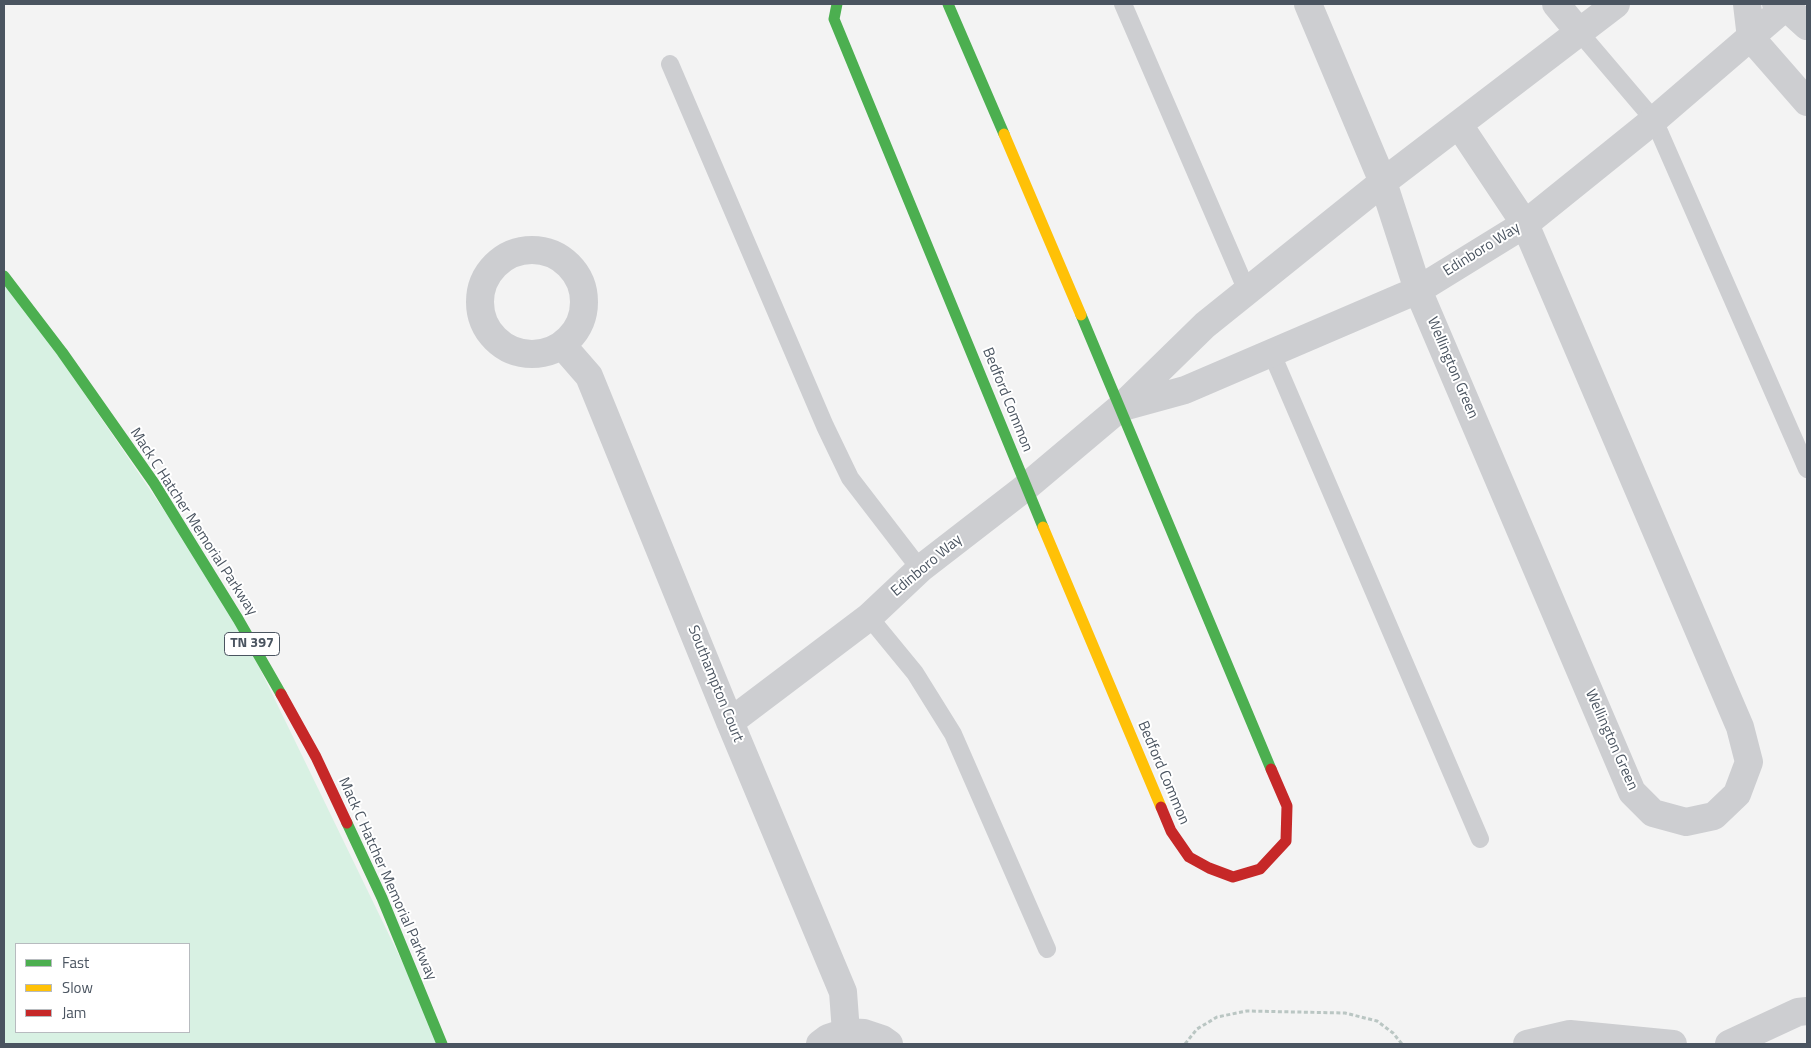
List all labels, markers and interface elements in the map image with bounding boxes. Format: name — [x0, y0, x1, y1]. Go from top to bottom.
street label: Edinboro Way — [1440, 219, 1524, 281]
street label: Wellington Green — [1423, 315, 1481, 421]
street label: Bedford Common — [978, 345, 1036, 455]
street label: Mack C Hatcher Memorial Parkway — [125, 425, 261, 619]
street label: Edinboro Way — [888, 531, 966, 601]
street label: Southampton Court — [683, 623, 747, 745]
road number: TN 397 — [224, 633, 280, 656]
street label: Wellington Green — [1581, 687, 1641, 793]
street label: Bedford Common — [1133, 719, 1193, 827]
street label: Mack C Hatcher Memorial Parkway — [334, 775, 440, 983]
legend — [15, 943, 190, 1033]
text: Fast — [62, 951, 89, 974]
text: Slow — [62, 976, 93, 999]
text: Jam — [62, 1001, 86, 1024]

